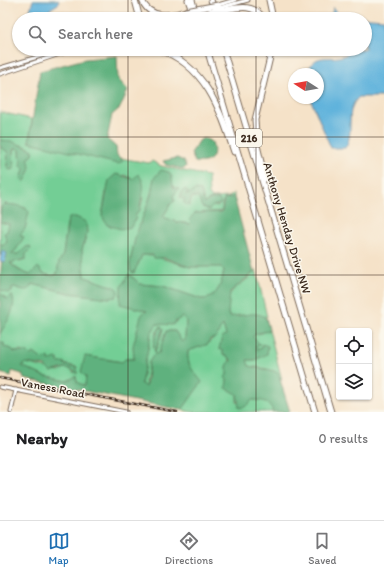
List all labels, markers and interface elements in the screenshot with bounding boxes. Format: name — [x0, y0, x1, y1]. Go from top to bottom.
search box — [12, 12, 372, 56]
icon: search — [26, 23, 48, 45]
text: Search here — [58, 25, 133, 43]
north arrow — [288, 68, 324, 104]
road number: 216 — [236, 129, 262, 147]
street label: Anthony Henday Drive NW — [260, 161, 314, 295]
map controls — [336, 328, 372, 400]
button: locate — [336, 328, 372, 364]
button: layers — [336, 364, 372, 400]
street label: Vaness Road — [20, 375, 87, 401]
text: Nearby — [16, 428, 68, 448]
text: 0 results — [318, 431, 368, 446]
tab: Map — [48, 530, 70, 567]
tab: Directions — [165, 530, 213, 567]
tab: Saved — [308, 530, 336, 567]

